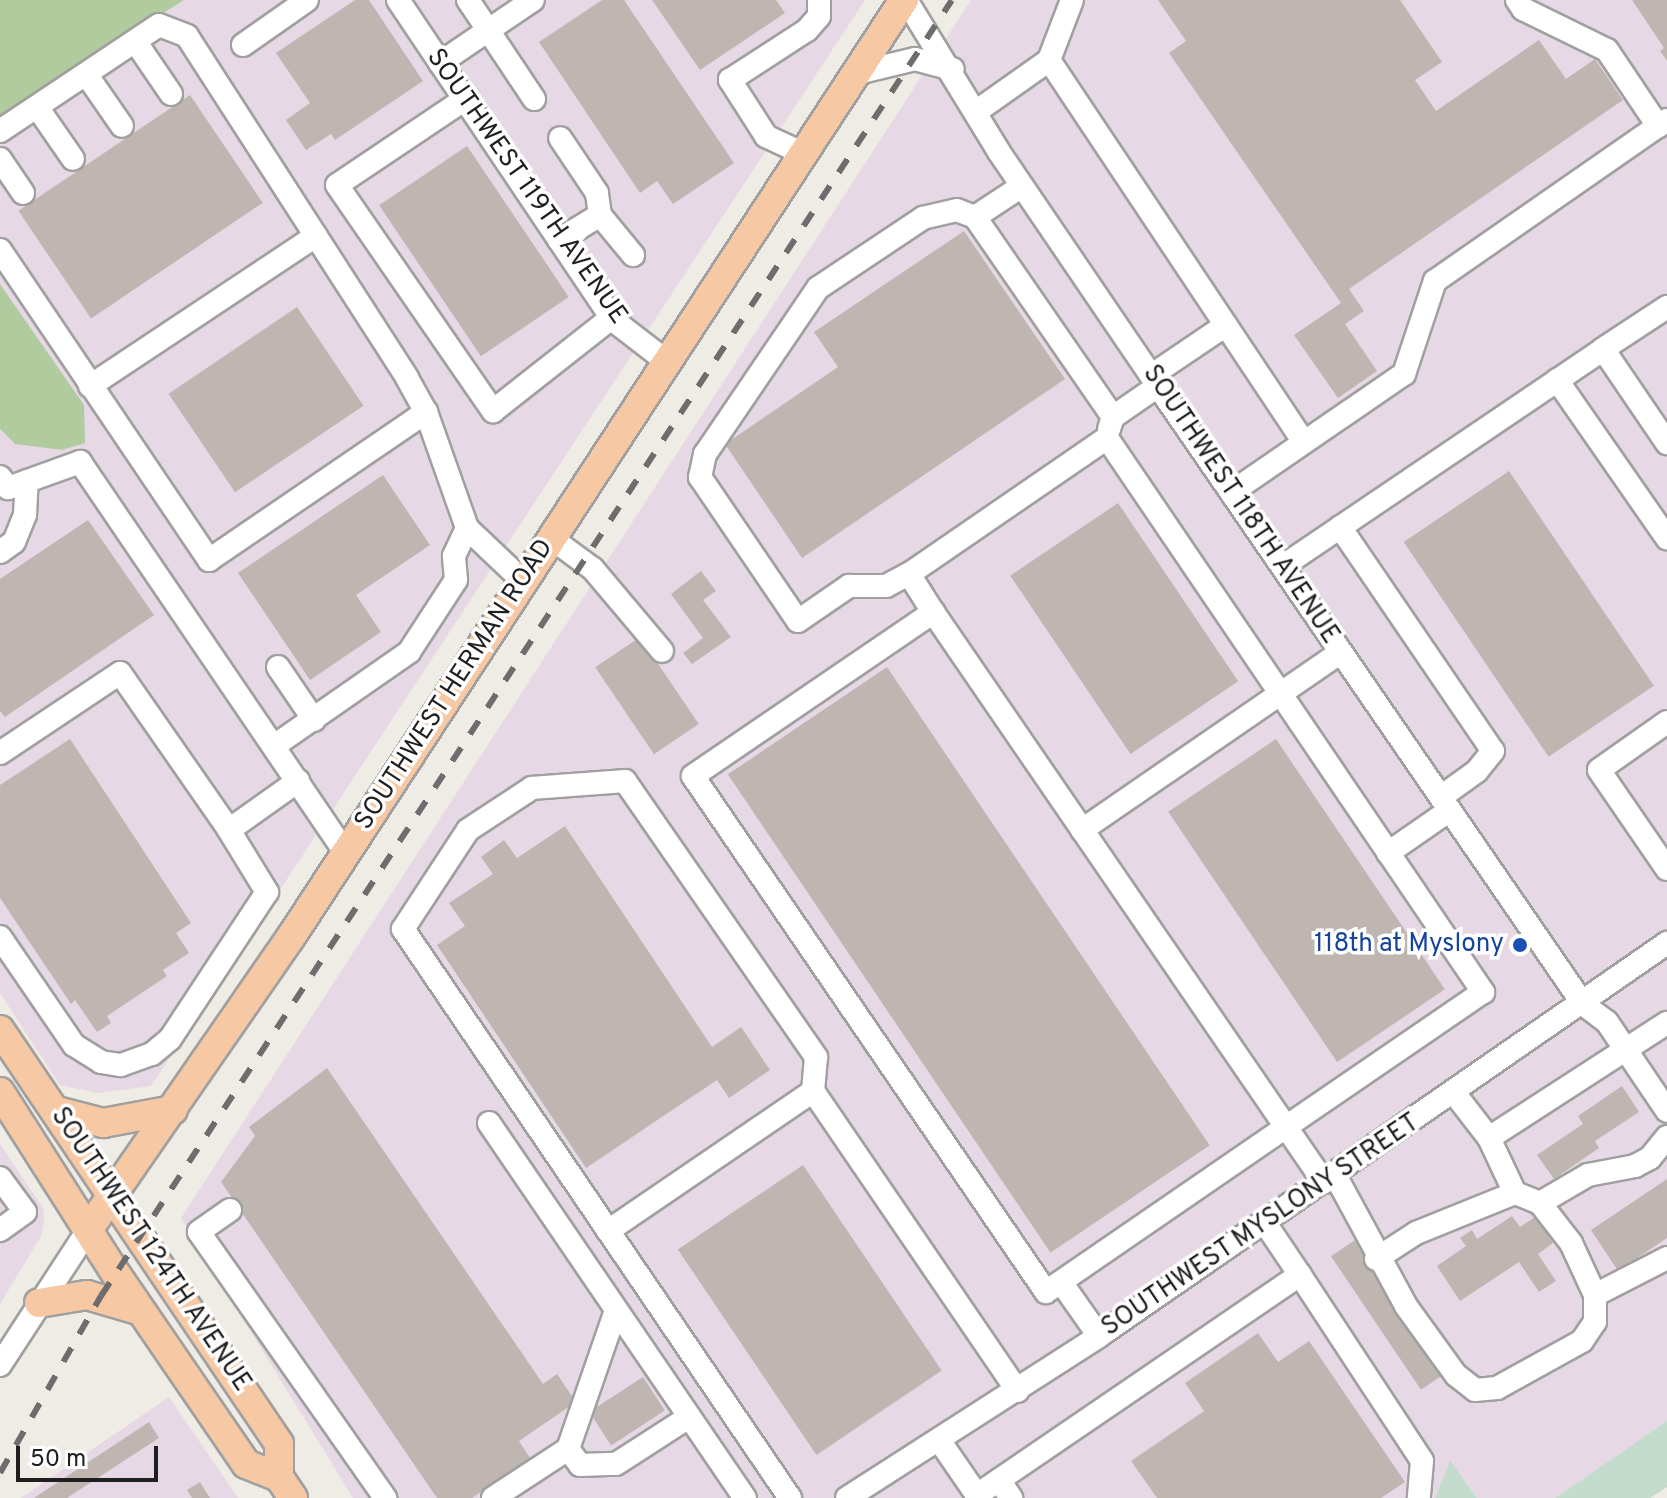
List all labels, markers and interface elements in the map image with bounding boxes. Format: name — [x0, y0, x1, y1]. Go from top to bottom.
street label: SOUTHWEST 119TH AVENUE — [418, 42, 634, 332]
street label: SOUTHWEST 118TH AVENUE — [1134, 359, 1346, 651]
street label: SOUTHWEST HERMAN ROAD — [349, 533, 561, 837]
place label: 118th at Myslony — [1314, 929, 1504, 961]
marker: 118th at Myslony — [1511, 936, 1529, 954]
street label: SOUTHWEST 124TH AVENUE — [43, 1101, 257, 1399]
street label: SOUTHWEST MYSLONY STREET — [1095, 1107, 1427, 1345]
scale bar — [20, 1430, 162, 1480]
text: 50 m — [30, 1445, 86, 1475]

